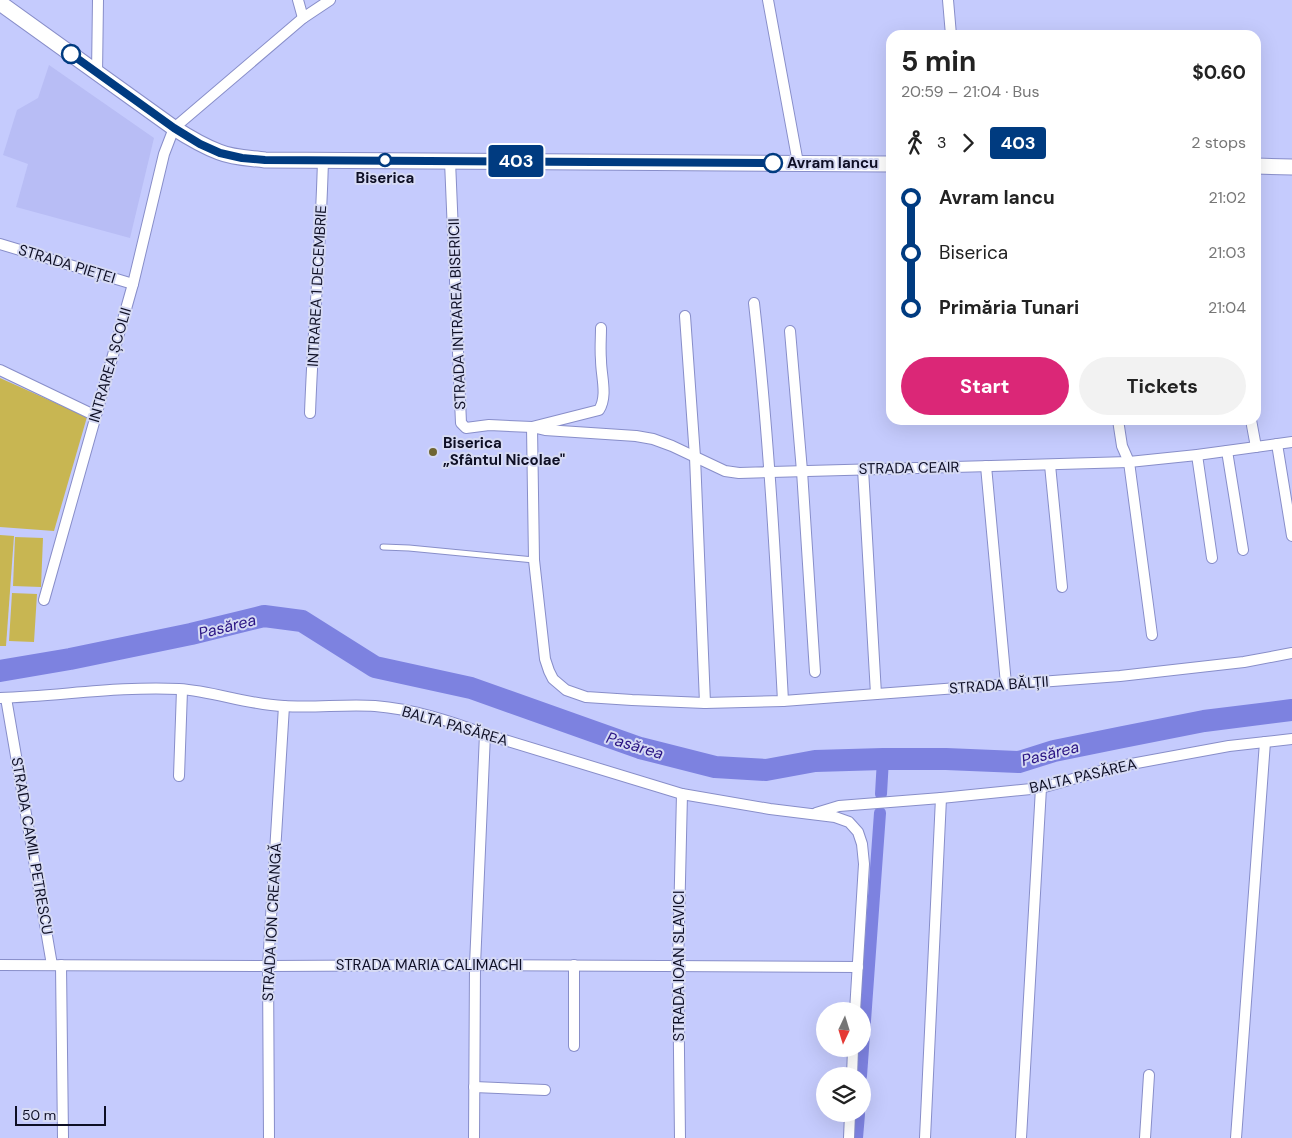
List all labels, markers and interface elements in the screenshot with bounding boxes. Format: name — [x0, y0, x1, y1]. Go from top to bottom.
text: 5 min — [901, 43, 976, 80]
unlabelled marker — [61, 44, 81, 64]
text: $0.60 — [1192, 60, 1246, 85]
text: 20:59 – 21:04 · Bus — [901, 81, 1039, 102]
icon: walk — [901, 129, 929, 157]
icon: forward — [954, 129, 982, 157]
text: 403 — [1000, 131, 1036, 155]
text: 3 — [937, 132, 946, 153]
text: 2 stops — [1191, 132, 1246, 153]
line badge: 403 — [487, 145, 545, 177]
text: 403 — [498, 149, 534, 173]
marker: Biserica — [378, 153, 392, 167]
marker: Avram Iancu — [763, 153, 783, 173]
place label: Avram Iancu — [787, 153, 878, 173]
place label: Biserica — [356, 168, 414, 188]
text: Avram Iancu — [939, 185, 1055, 210]
text: 21:02 — [1209, 187, 1246, 208]
street label: INTRAREA 1 DECEMBRIE — [303, 205, 331, 367]
street label: STRADA INTRAREA BISERICII — [444, 218, 470, 410]
street label: STRADA PIEȚEI — [16, 240, 118, 288]
text: Biserica — [939, 240, 1008, 265]
text: 21:03 — [1208, 242, 1246, 263]
text: Primăria Tunari — [939, 295, 1079, 320]
text: 21:04 — [1208, 297, 1246, 318]
street label: INTRAREA ȘCOLII — [84, 305, 136, 425]
button: Start — [901, 357, 1069, 415]
button: Tickets — [1079, 357, 1246, 415]
place label: Biserica „Sfântul Nicolae" — [443, 433, 565, 470]
marker: Biserica „Sfântul Nicolae" — [427, 446, 439, 458]
street label: STRADA CEAIR — [858, 457, 960, 479]
water label: Pasărea — [196, 609, 258, 644]
street label: STRADA BĂLȚII — [949, 672, 1049, 698]
street label: BALTA PASĂREA — [400, 701, 510, 751]
water label: Pasărea — [604, 727, 666, 764]
water label: Pasărea — [1019, 736, 1081, 771]
street label: BALTA PASĂREA — [1027, 754, 1139, 798]
street label: STRADA CAMIL PETRESCU — [7, 756, 57, 936]
street label: STRADA ION CREANGĂ — [258, 842, 286, 1002]
street label: STRADA IOAN SLAVICI — [669, 891, 689, 1041]
street label: STRADA MARIA CALIMACHI — [336, 955, 522, 975]
north arrow — [816, 1002, 871, 1058]
map controls — [816, 1002, 871, 1122]
button: layers — [816, 1067, 871, 1122]
scale bar — [15, 1103, 106, 1126]
text: 50 m — [22, 1106, 56, 1124]

